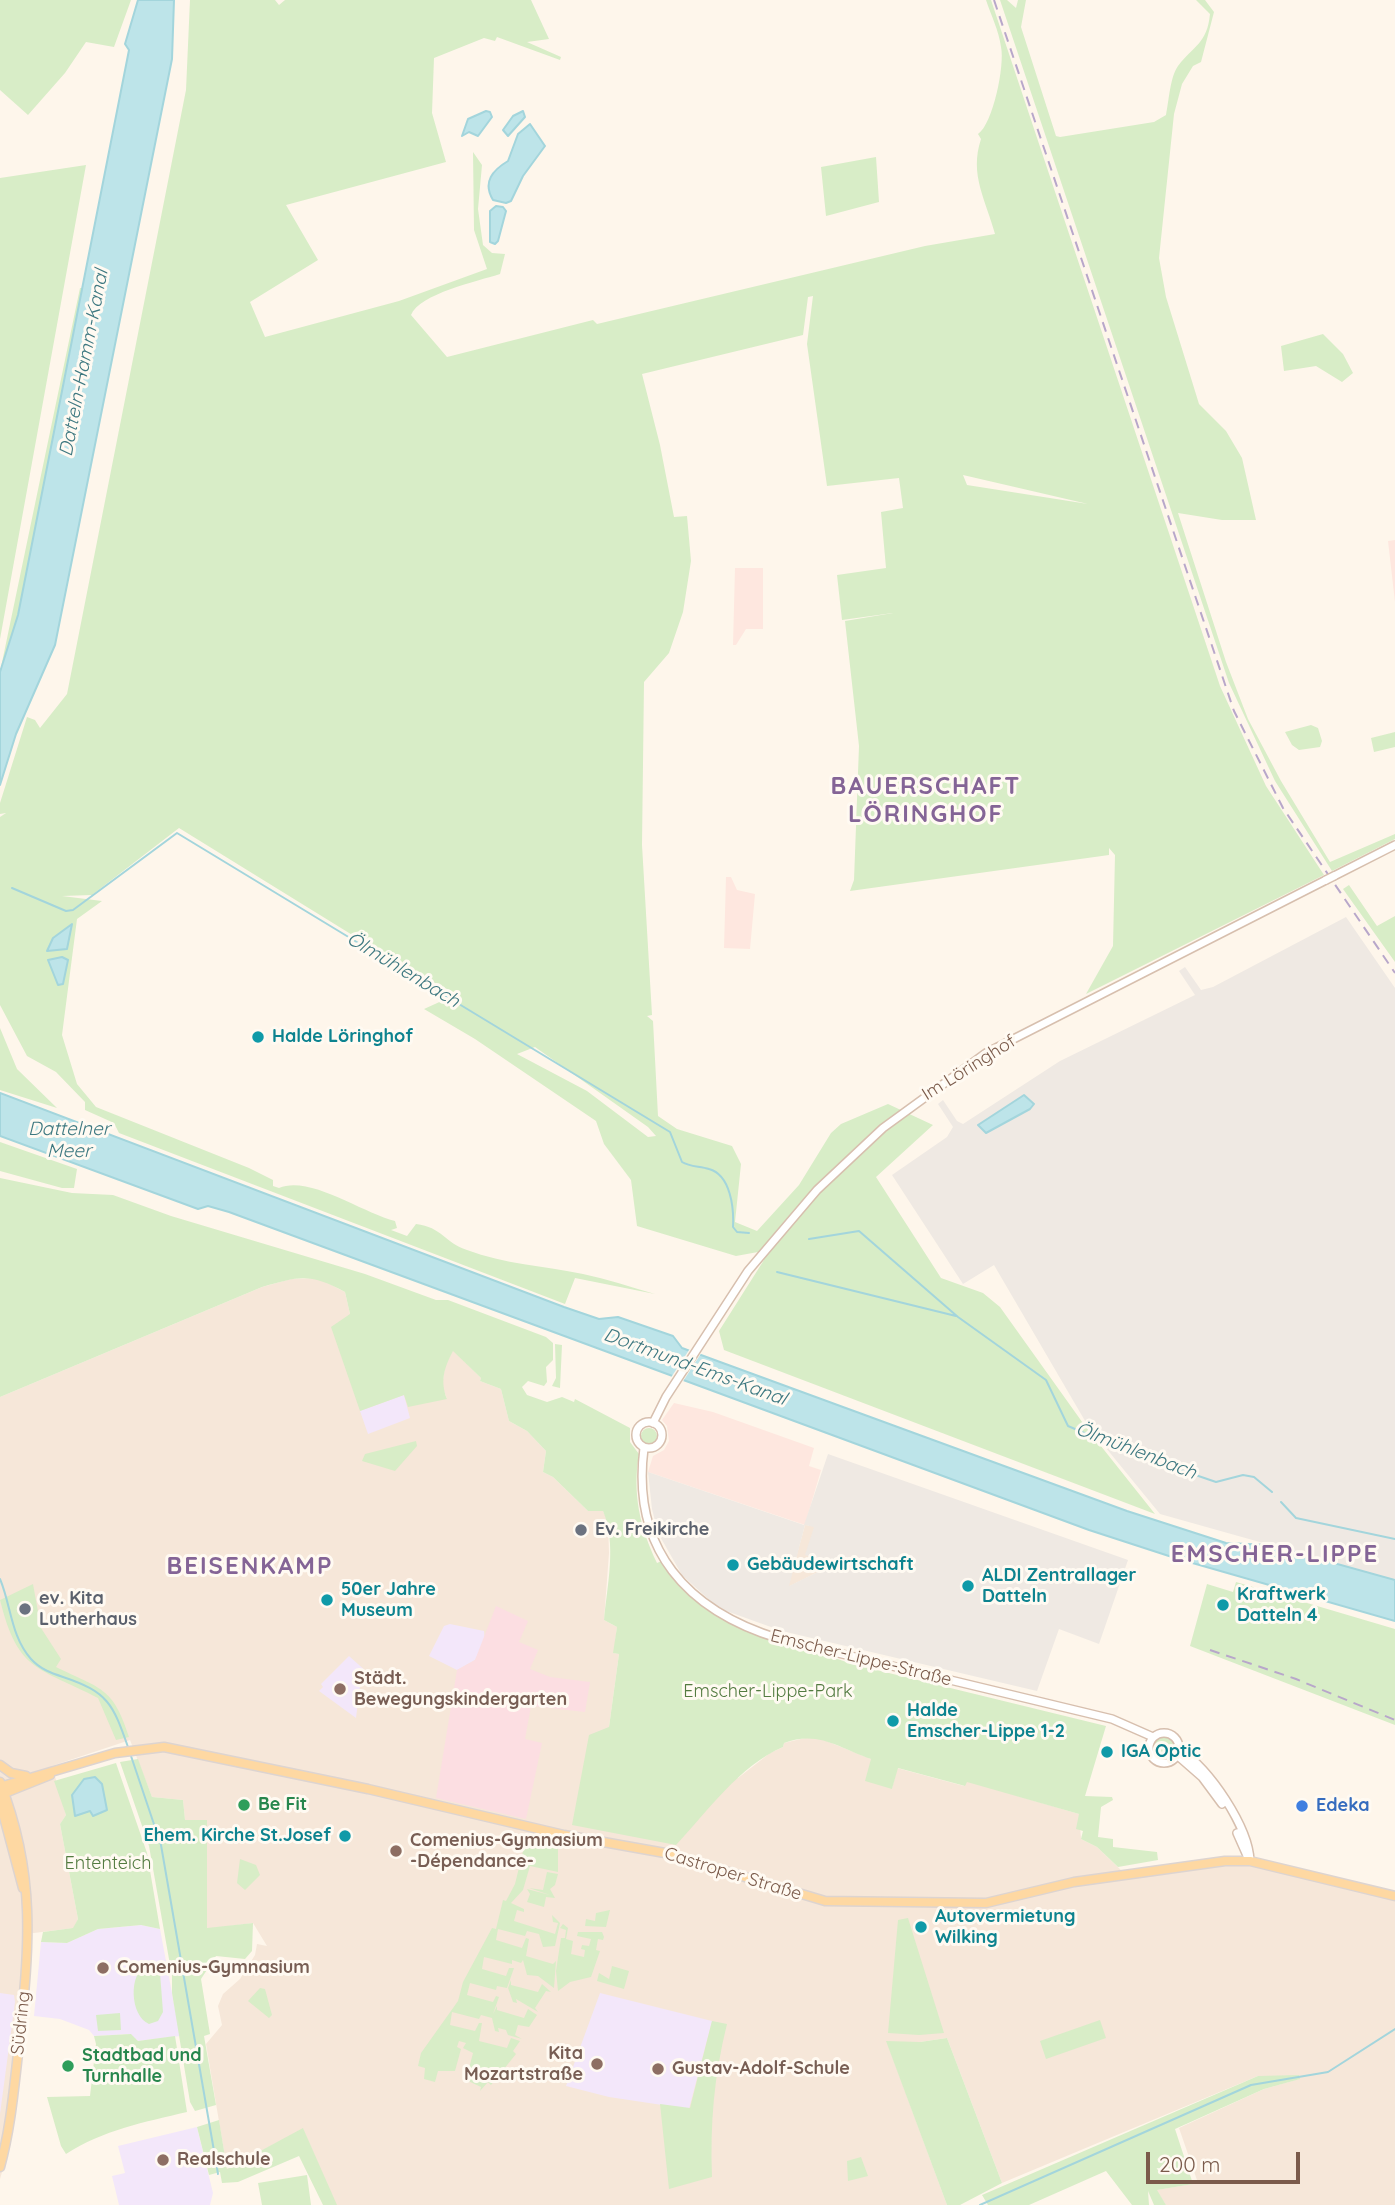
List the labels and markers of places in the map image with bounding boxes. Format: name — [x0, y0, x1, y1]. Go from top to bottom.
place label: Halde Löringhof — [272, 1026, 413, 1048]
marker: Halde Löringhof — [250, 1029, 266, 1045]
place label: Ev. Freikirche — [595, 1519, 709, 1541]
marker: Ev. Freikirche — [573, 1522, 589, 1538]
place label: Gebäudewirtschaft — [747, 1554, 914, 1576]
marker: Gebäudewirtschaft — [725, 1557, 741, 1573]
place label: ALDI Zentrallager Datteln — [982, 1565, 1136, 1608]
marker: ALDI Zentrallager Datteln — [960, 1578, 976, 1594]
place label: 50er Jahre Museum — [341, 1579, 436, 1622]
place label: Kraftwerk Datteln 4 — [1237, 1584, 1326, 1626]
place label: ev. Kita Lutherhaus — [39, 1588, 137, 1630]
marker: 50er Jahre Museum — [319, 1592, 335, 1608]
marker: Kraftwerk Datteln 4 — [1215, 1597, 1231, 1613]
marker: ev. Kita Lutherhaus — [17, 1601, 33, 1617]
place label: Städt. Bewegungskindergarten — [354, 1668, 567, 1710]
marker: Städt. Bewegungskindergarten — [332, 1681, 348, 1697]
place label: Halde Emscher-Lippe 1-2 — [907, 1700, 1065, 1742]
marker: Halde Emscher-Lippe 1-2 — [885, 1713, 901, 1729]
place label: IGA Optic — [1121, 1741, 1201, 1763]
marker: IGA Optic — [1099, 1744, 1115, 1760]
place label: Be Fit — [258, 1794, 307, 1816]
place label: Edeka — [1316, 1795, 1370, 1817]
marker: Be Fit — [236, 1797, 252, 1813]
marker: Edeka — [1294, 1798, 1310, 1814]
place label: Ehem. Kirche St.Josef — [143, 1825, 331, 1847]
marker: Ehem. Kirche St.Josef — [337, 1828, 353, 1844]
place label: Comenius-Gymnasium -Dépendance- — [410, 1830, 603, 1872]
marker: Comenius-Gymnasium -Dépendance- — [388, 1843, 404, 1859]
place label: Autovermietung Wilking — [935, 1906, 1075, 1948]
marker: Autovermietung Wilking — [913, 1919, 929, 1935]
place label: Comenius-Gymnasium — [117, 1957, 310, 1979]
marker: Comenius-Gymnasium — [95, 1960, 111, 1976]
place label: Kita Mozartstraße — [464, 2043, 583, 2086]
place label: Stadtbad und Turnhalle — [82, 2045, 202, 2088]
marker: Kita Mozartstraße — [589, 2056, 605, 2072]
marker: Stadtbad und Turnhalle — [60, 2058, 76, 2074]
place label: Gustav-Adolf-Schule — [672, 2058, 850, 2080]
marker: Gustav-Adolf-Schule — [650, 2061, 666, 2077]
place label: Realschule — [177, 2149, 271, 2171]
marker: Realschule — [155, 2152, 171, 2168]

